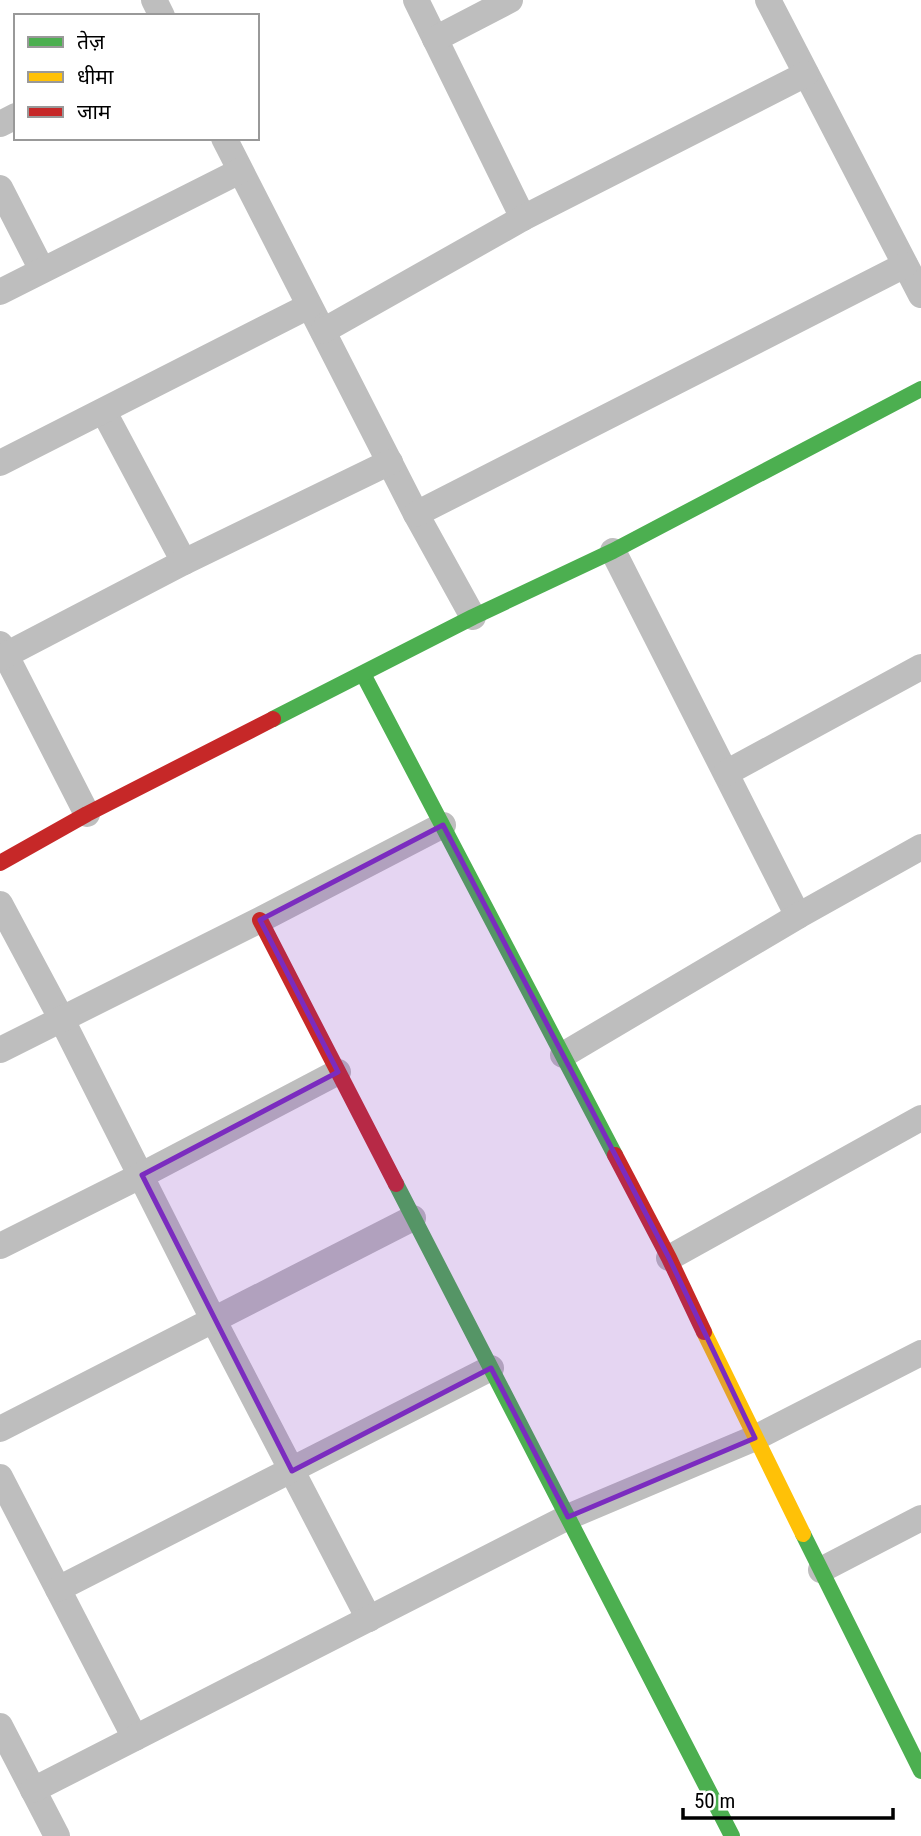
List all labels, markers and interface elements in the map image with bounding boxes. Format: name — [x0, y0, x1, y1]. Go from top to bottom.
legend — [14, 14, 259, 140]
text: तेज़ — [77, 30, 105, 54]
text: धीमा — [77, 65, 114, 89]
text: जाम — [77, 100, 111, 124]
scale bar — [683, 1776, 893, 1820]
text: 50 m — [694, 1789, 735, 1813]

